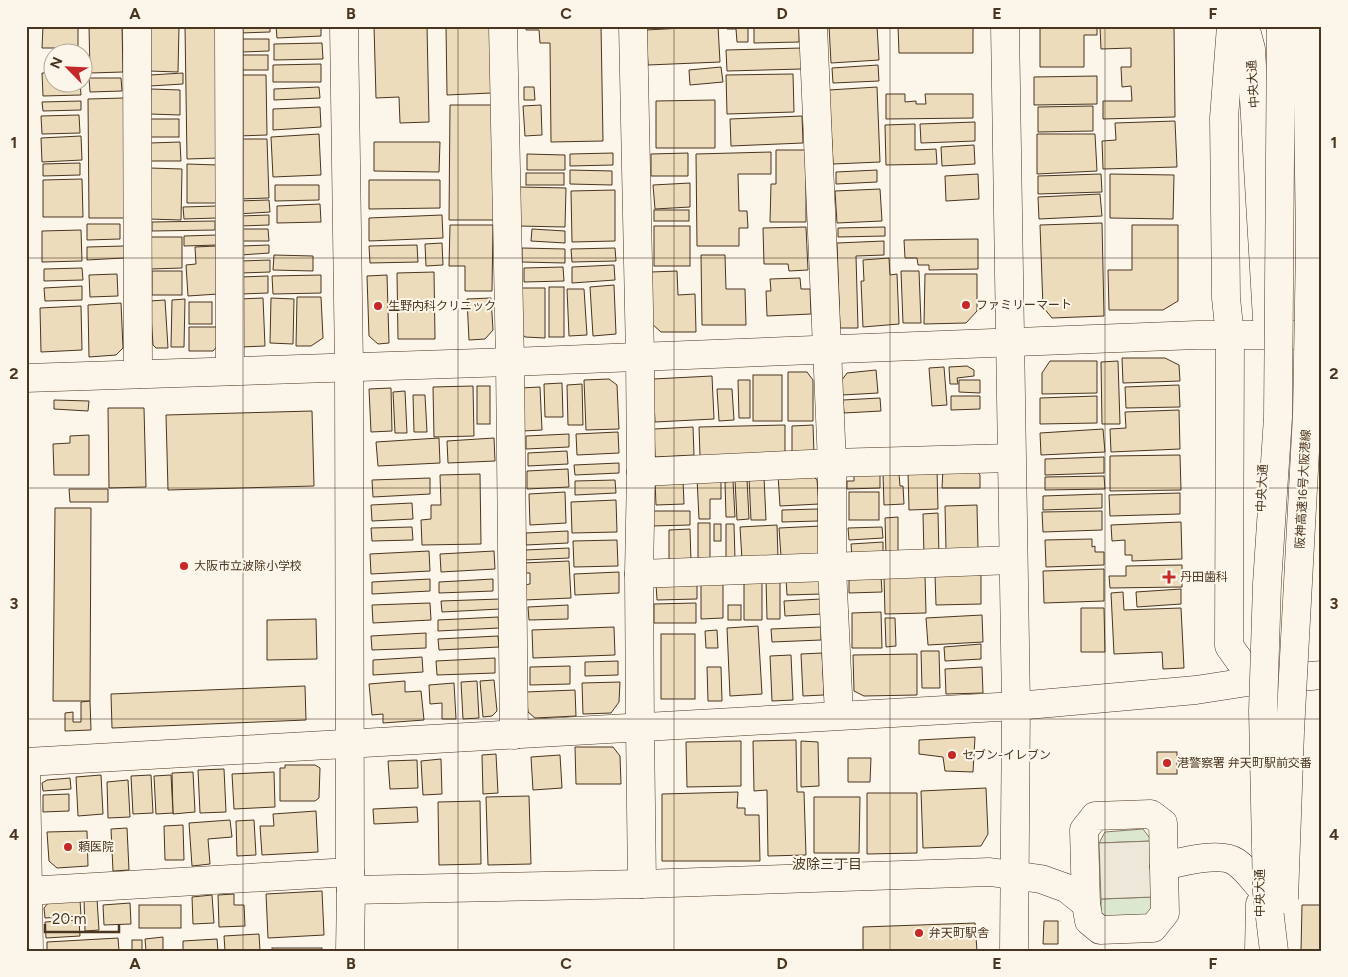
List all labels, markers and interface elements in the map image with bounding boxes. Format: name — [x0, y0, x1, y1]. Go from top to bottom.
text: A — [129, 4, 141, 23]
text: B — [346, 4, 356, 23]
text: C — [560, 4, 572, 23]
text: D — [776, 4, 788, 23]
text: E — [992, 4, 1002, 23]
text: F — [1209, 4, 1218, 23]
north arrow — [42, 42, 92, 92]
text: N — [47, 55, 67, 71]
street label: 中央大通 — [1244, 60, 1262, 108]
text: 1 — [11, 133, 17, 152]
text: 1 — [1331, 133, 1337, 152]
place label: ファミリーマート — [976, 298, 1072, 312]
place label: 生野内科クリニック — [388, 299, 496, 313]
marker: ファミリーマート — [960, 299, 972, 311]
marker: 生野内科クリニック — [372, 300, 384, 312]
text: 2 — [9, 364, 19, 383]
text: 2 — [1329, 364, 1339, 383]
street label: 阪神高速16号大阪港線 — [1293, 429, 1313, 549]
street label: 中央大通 — [1254, 464, 1270, 512]
place label: 大阪市立波除小学校 — [194, 559, 302, 573]
marker: 大阪市立波除小学校 — [178, 560, 190, 572]
marker: 丹田歯科 — [1162, 570, 1176, 584]
place label: 丹田歯科 — [1180, 570, 1228, 584]
text: 3 — [10, 594, 19, 613]
text: 3 — [1330, 594, 1339, 613]
place label: セブン-イレブン — [962, 748, 1051, 762]
marker: セブン-イレブン — [946, 749, 958, 761]
place label: 港警察署 弁天町駅前交番 — [1177, 756, 1312, 770]
marker: 港警察署 弁天町駅前交番 — [1161, 757, 1173, 769]
text: 4 — [9, 825, 19, 844]
text: 4 — [1329, 825, 1339, 844]
place label: 頼医院 — [78, 840, 114, 854]
marker: 頼医院 — [62, 841, 74, 853]
district label: 波除三丁目 — [792, 856, 862, 873]
street label: 中央大通 — [1253, 869, 1267, 917]
scale bar — [45, 902, 119, 934]
text: 20 m — [52, 910, 86, 928]
place label: 弁天町駅舎 — [929, 926, 989, 940]
marker: 弁天町駅舎 — [913, 927, 925, 939]
text: A — [129, 954, 141, 973]
text: B — [346, 954, 356, 973]
text: C — [560, 954, 572, 973]
text: D — [776, 954, 788, 973]
text: E — [992, 954, 1002, 973]
text: F — [1209, 954, 1218, 973]

